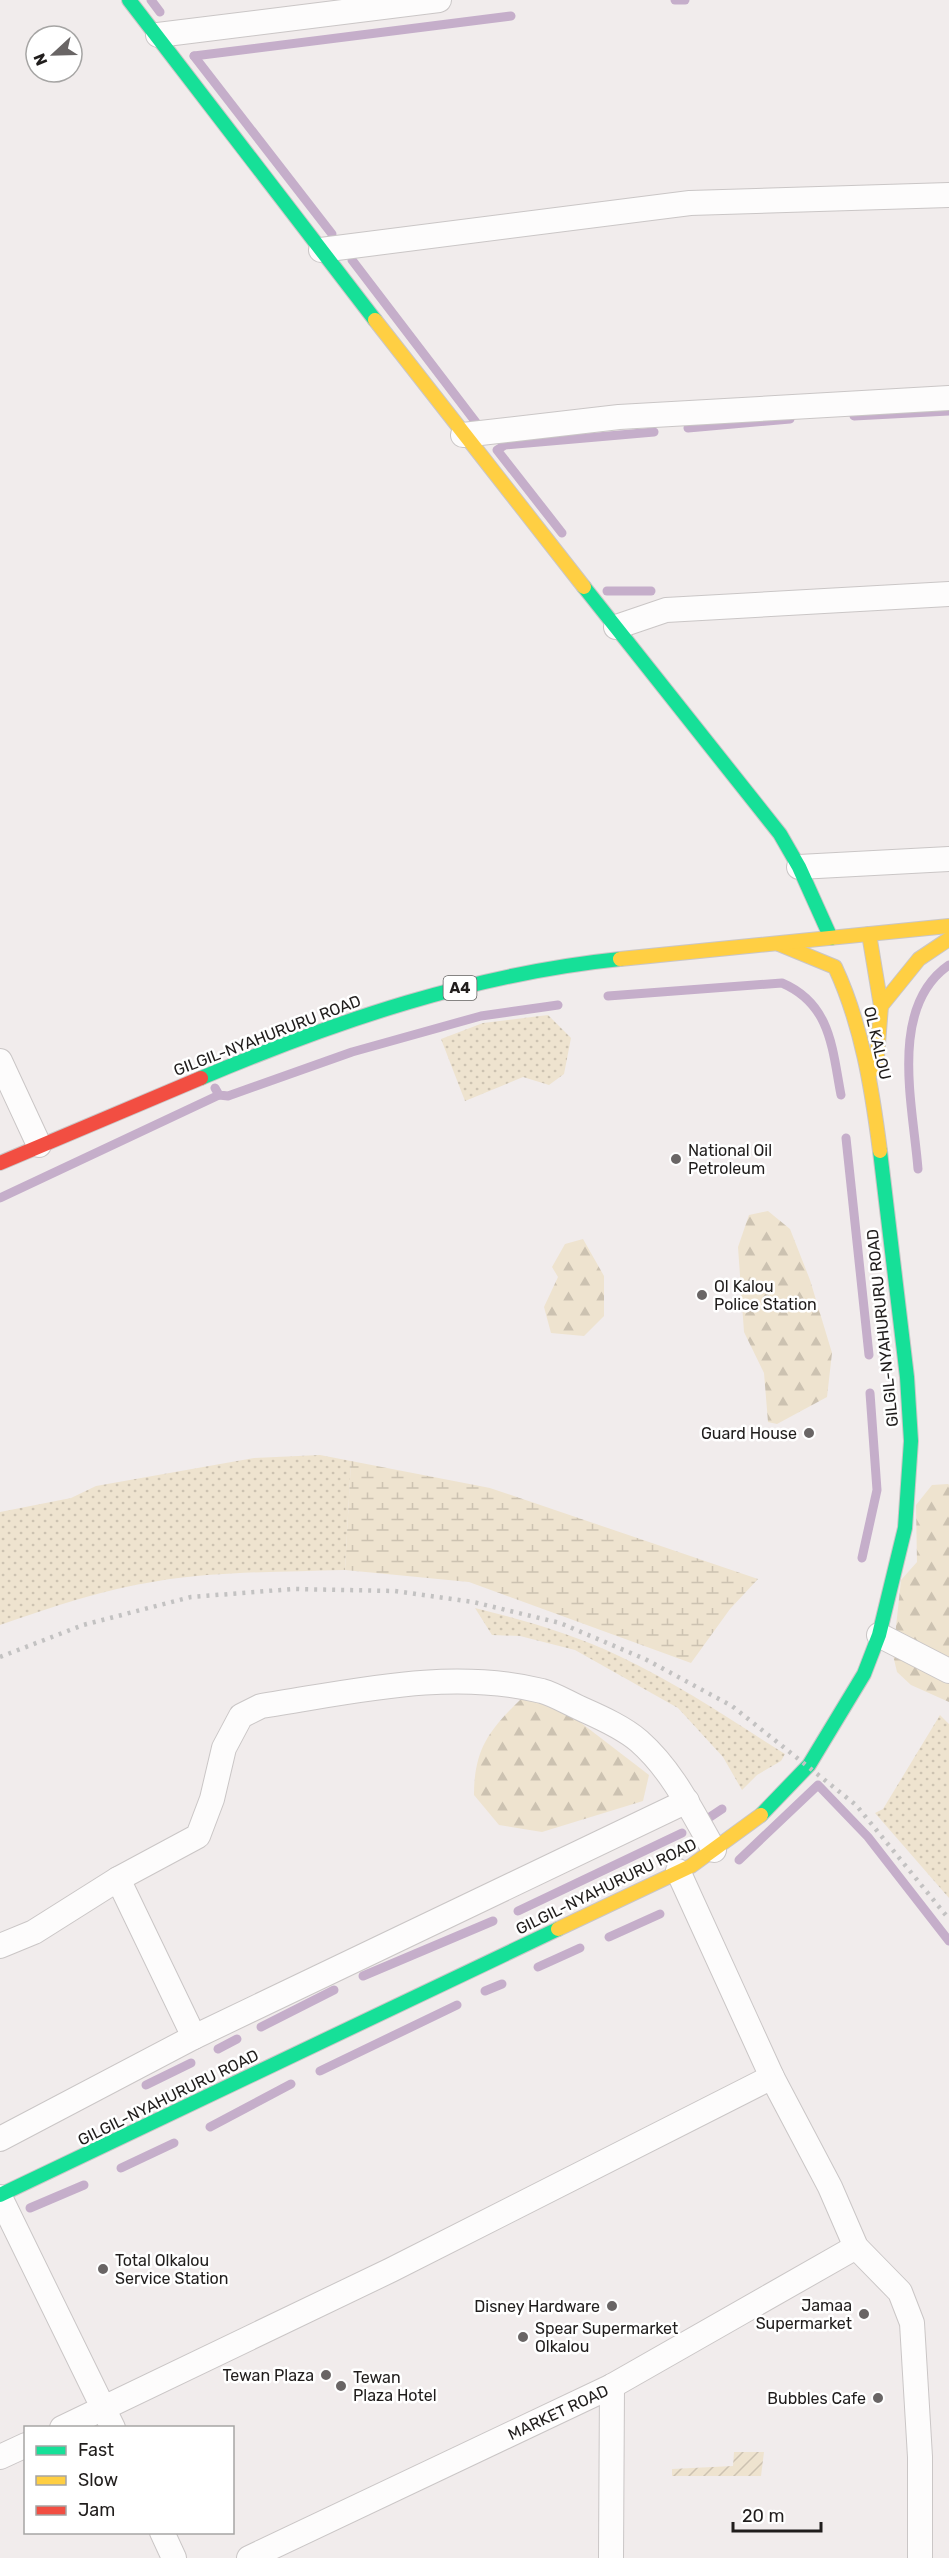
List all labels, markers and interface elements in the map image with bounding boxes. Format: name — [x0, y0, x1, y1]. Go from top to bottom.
north arrow — [24, 24, 84, 84]
text: N — [30, 51, 52, 68]
road number: A4 — [444, 976, 476, 1000]
street label: GILGIL-NYAHURURU ROAD — [171, 991, 363, 1080]
street label: OL KALOU — [860, 1005, 895, 1082]
place label: National Oil Petroleum — [688, 1141, 772, 1178]
marker: National Oil Petroleum — [669, 1152, 683, 1166]
street label: GILGIL-NYAHURURU ROAD — [863, 1228, 902, 1428]
place label: Ol Kalou Police Station — [714, 1277, 817, 1314]
marker: Ol Kalou Police Station — [695, 1288, 709, 1302]
place label: Guard House — [701, 1424, 797, 1443]
marker: Guard House — [802, 1426, 816, 1440]
street label: GILGIL-NYAHURURU ROAD — [513, 1834, 700, 1939]
street label: GILGIL-NYAHURURU ROAD — [75, 2045, 262, 2150]
place label: Total Olkalou Service Station — [115, 2251, 228, 2288]
marker: Total Olkalou Service Station — [96, 2262, 110, 2276]
place label: Jamaa Supermarket — [756, 2296, 852, 2333]
place label: Disney Hardware — [474, 2297, 600, 2316]
marker: Disney Hardware — [605, 2299, 619, 2313]
marker: Jamaa Supermarket — [857, 2307, 871, 2321]
place label: Spear Supermarket Olkalou — [535, 2319, 678, 2356]
marker: Spear Supermarket Olkalou — [516, 2330, 530, 2344]
place label: Tewan Plaza — [223, 2366, 314, 2385]
marker: Tewan Plaza — [319, 2368, 333, 2382]
place label: Tewan Plaza Hotel — [353, 2368, 437, 2405]
marker: Tewan Plaza Hotel — [334, 2379, 348, 2393]
street label: MARKET ROAD — [505, 2381, 612, 2444]
place label: Bubbles Cafe — [767, 2389, 866, 2408]
marker: Bubbles Cafe — [871, 2391, 885, 2405]
legend — [24, 2426, 234, 2534]
text: Fast — [78, 2439, 114, 2461]
text: Slow — [78, 2469, 118, 2491]
scale bar — [733, 2495, 822, 2533]
text: Jam — [78, 2499, 115, 2521]
text: 20 m — [742, 2505, 784, 2527]

